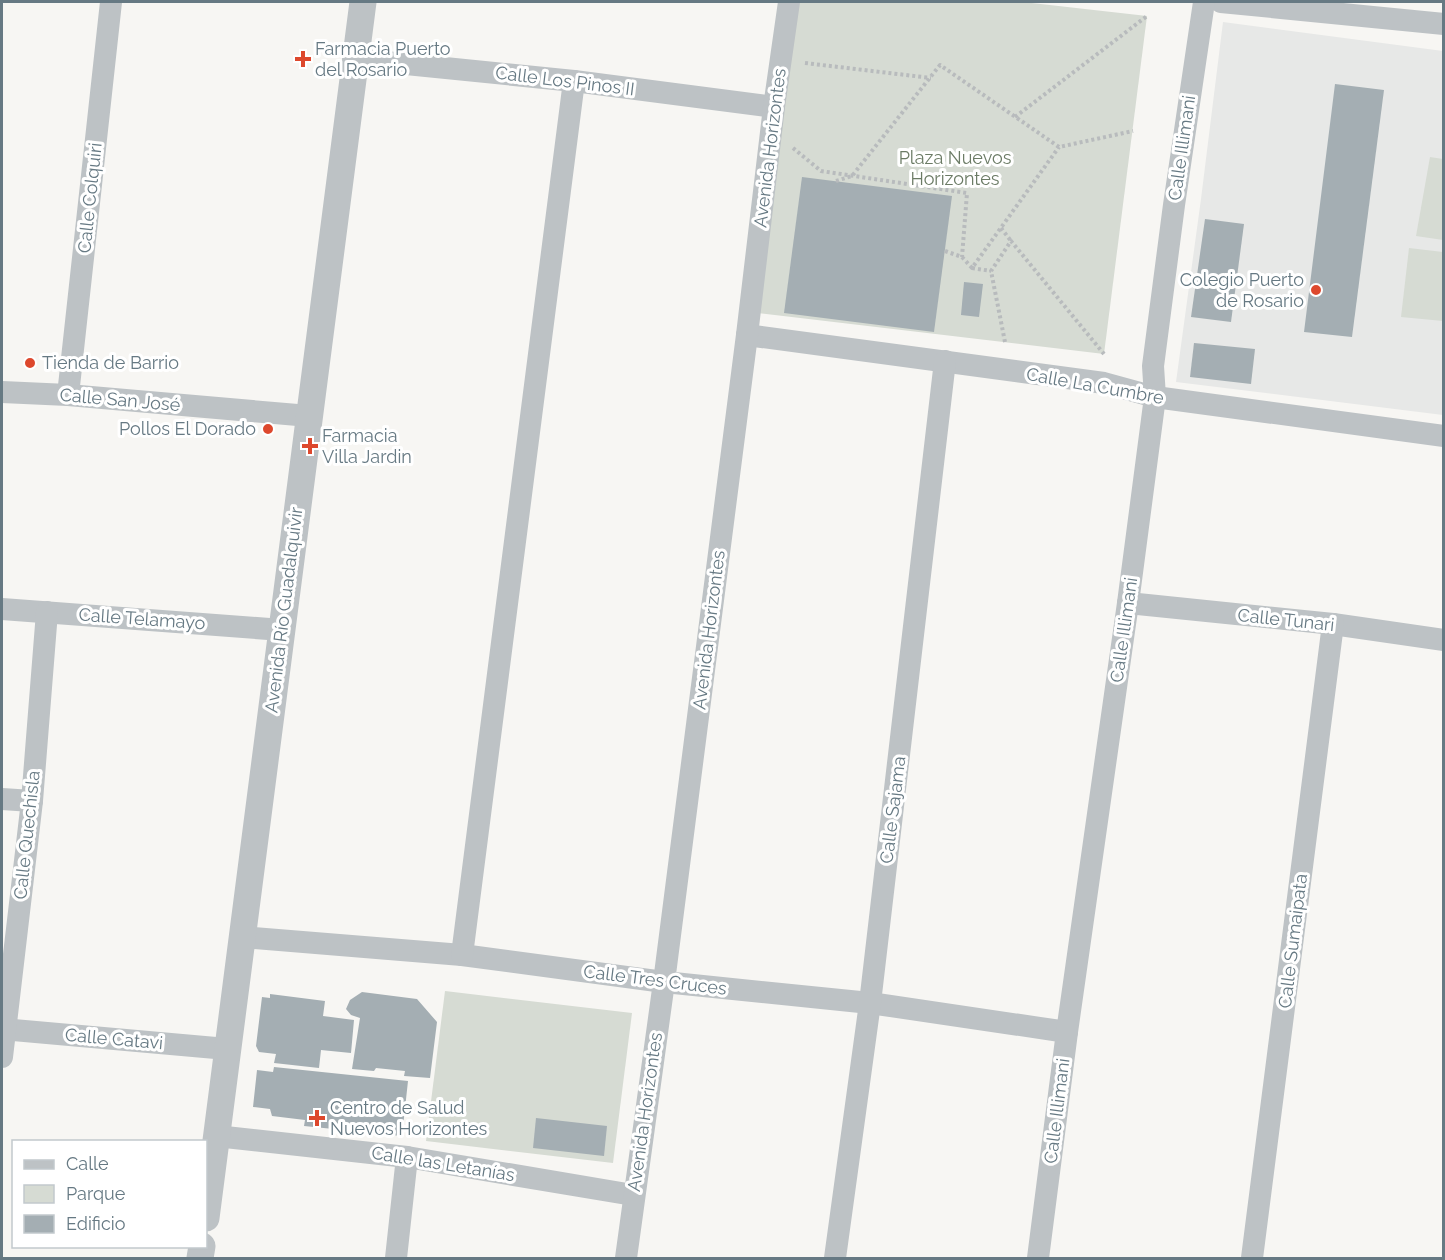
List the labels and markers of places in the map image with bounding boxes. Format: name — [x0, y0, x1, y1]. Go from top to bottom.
place label: Farmacia Puerto del Rosario — [315, 38, 451, 80]
marker: Farmacia Puerto del Rosario — [296, 52, 310, 66]
place label: Colegio Puerto de Rosario — [1180, 269, 1304, 311]
marker: Colegio Puerto de Rosario — [1309, 283, 1323, 297]
place label: Tienda de Barrio — [42, 352, 179, 373]
marker: Tienda de Barrio — [23, 356, 37, 370]
place label: Pollos El Dorado — [119, 418, 256, 439]
marker: Pollos El Dorado — [261, 422, 275, 436]
place label: Farmacia Villa Jardin — [322, 425, 412, 467]
marker: Farmacia Villa Jardin — [303, 439, 317, 453]
place label: Centro de Salud Nuevos Horizontes — [330, 1097, 487, 1139]
marker: Centro de Salud Nuevos Horizontes — [308, 1109, 326, 1127]

